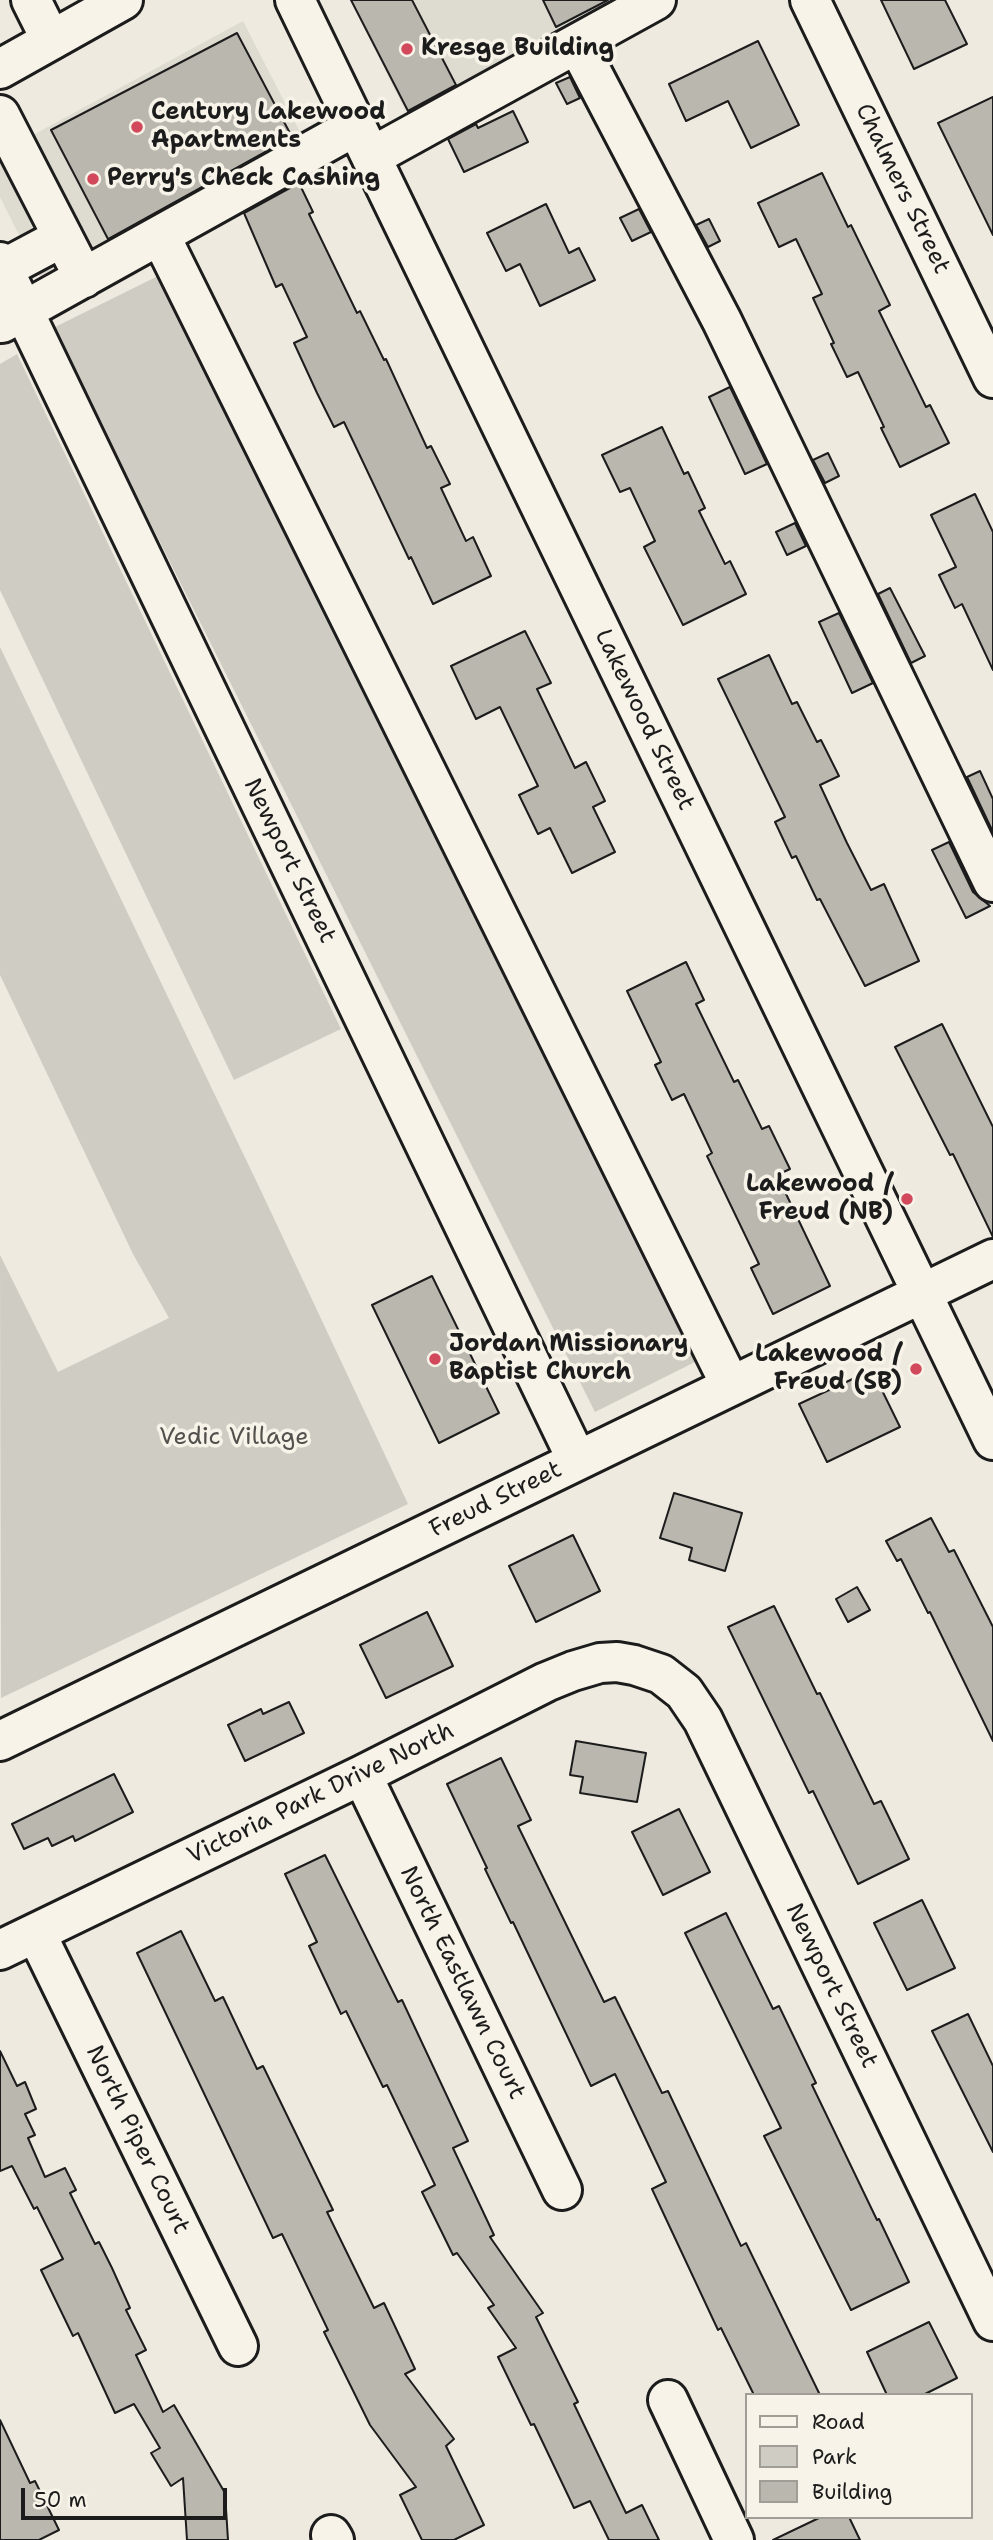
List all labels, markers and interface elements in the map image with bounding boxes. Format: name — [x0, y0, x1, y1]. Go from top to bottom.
place label: Kresge Building — [421, 35, 614, 63]
marker: Kresge Building — [399, 41, 415, 57]
place label: Century Lakewood Apartments — [151, 99, 386, 155]
street label: Chalmers Street — [848, 99, 956, 279]
marker: Century Lakewood Apartments — [129, 119, 145, 135]
place label: Perry's Check Cashing — [107, 165, 380, 193]
marker: Perry's Check Cashing — [85, 171, 101, 187]
street label: Lakewood Street — [588, 625, 700, 815]
street label: Newport Street — [237, 774, 341, 948]
place label: Lakewood / Freud (NB) — [746, 1171, 893, 1227]
marker: Lakewood / Freud (NB) — [899, 1191, 915, 1207]
place label: Jordan Missionary Baptist Church — [449, 1331, 689, 1387]
place label: Lakewood / Freud (SB) — [755, 1341, 902, 1397]
marker: Jordan Missionary Baptist Church — [427, 1351, 443, 1367]
marker: Lakewood / Freud (SB) — [908, 1361, 924, 1377]
park label: Vedic Village — [159, 1424, 309, 1452]
street label: Freud Street — [425, 1456, 567, 1544]
street label: Victoria Park Drive North — [183, 1717, 459, 1871]
street label: North Eastlawn Court — [393, 1862, 531, 2104]
street label: Newport Street — [779, 1899, 883, 2073]
street label: North Piper Court — [79, 2041, 195, 2239]
legend — [744, 2393, 972, 2519]
text: Road — [812, 2408, 865, 2436]
text: Park — [812, 2443, 857, 2471]
scale bar — [24, 2474, 231, 2518]
text: Building — [812, 2478, 892, 2506]
text: 50 m — [34, 2486, 87, 2514]

